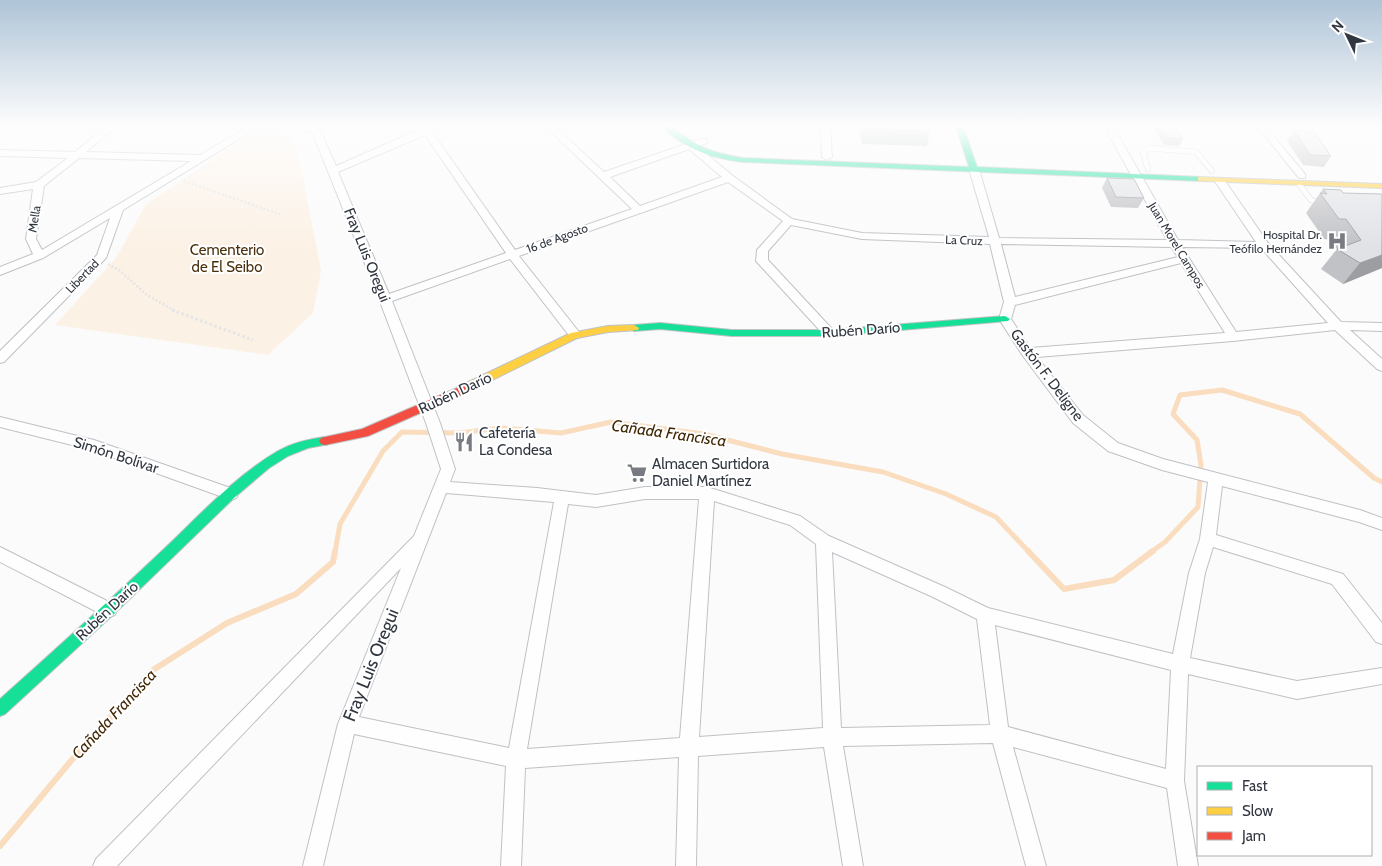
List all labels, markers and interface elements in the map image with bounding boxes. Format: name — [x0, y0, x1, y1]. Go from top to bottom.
north arrow — [1322, 10, 1372, 60]
text: N — [1328, 16, 1347, 36]
street label: Juan Morel Campos — [1145, 198, 1209, 291]
street label: Mella — [24, 204, 44, 234]
street label: Fray Luis Oregui — [340, 205, 394, 305]
street label: 16 de Agosto — [524, 220, 590, 256]
place label: Hospital Dr. Teófilo Hernández — [1229, 227, 1322, 256]
hospital icon: Hospital Dr. Teófilo Hernández — [1326, 230, 1348, 252]
street label: La Cruz — [945, 232, 983, 248]
park label: Cementerio de El Seibo — [190, 241, 264, 276]
street label: Libertad — [62, 256, 102, 296]
street label: Rubén Darío — [821, 318, 901, 342]
street label: Gastón F. Deligne — [1007, 325, 1088, 425]
street label: Rubén Darío — [416, 368, 494, 418]
water label: Cañada Francisca — [610, 416, 728, 450]
place label: Cafetería La Condesa — [479, 424, 553, 459]
restaurant icon: Cafetería La Condesa — [453, 431, 475, 453]
street label: Simón Bolívar — [71, 433, 161, 477]
place label: Almacen Surtidora Daniel Martínez — [652, 455, 770, 490]
supermarket icon: Almacen Surtidora Daniel Martínez — [626, 462, 648, 484]
street label: Rubén Darío — [72, 578, 142, 644]
street label: Fray Luis Oregui — [338, 605, 404, 725]
water label: Cañada Francisca — [68, 665, 160, 763]
legend — [1197, 766, 1372, 856]
text: Fast — [1242, 777, 1267, 795]
text: Slow — [1242, 802, 1273, 820]
text: Jam — [1241, 827, 1266, 845]

